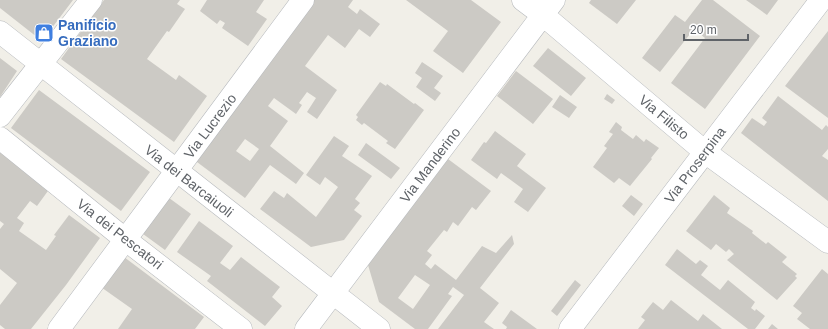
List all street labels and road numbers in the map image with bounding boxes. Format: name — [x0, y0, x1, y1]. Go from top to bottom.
street label: Via Lucrezio — [181, 90, 240, 161]
street label: Via Filisto — [636, 91, 692, 143]
street label: Via Proserpina — [661, 123, 729, 206]
street label: Via Manderino — [397, 124, 464, 206]
street label: Via dei Barcaiuoli — [142, 141, 236, 221]
street label: Via dei Pescatori — [74, 195, 166, 273]

